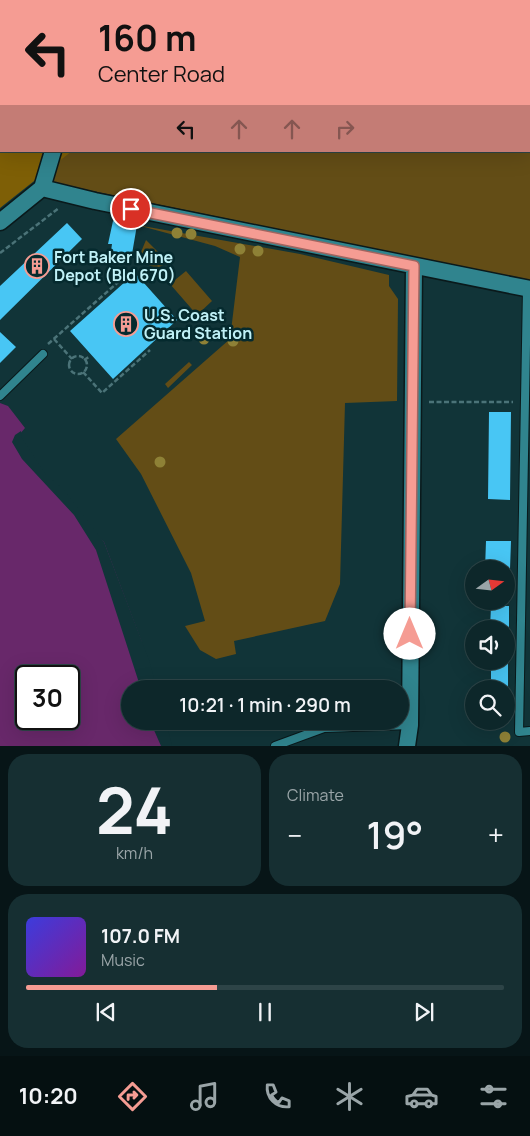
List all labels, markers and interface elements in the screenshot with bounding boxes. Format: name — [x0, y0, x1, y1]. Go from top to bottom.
text: 160 m — [98, 14, 197, 62]
icon: left — [15, 20, 80, 85]
text: Center Road — [98, 59, 225, 89]
icon: left — [172, 115, 200, 143]
icon: ahead — [225, 115, 253, 143]
icon: ahead — [278, 115, 306, 143]
icon: right — [331, 115, 359, 143]
pin — [110, 188, 152, 230]
icon: arrive — [117, 195, 145, 223]
place label: Fort Baker Mine Depot (Bld 670) — [54, 246, 176, 286]
building icon: Fort Baker Mine Depot (Bld 670) — [24, 253, 50, 279]
place label: U.S. Coast Guard Station — [144, 304, 252, 344]
building icon: U.S. Coast Guard Station — [113, 311, 139, 337]
north arrow — [465, 560, 515, 610]
map controls — [465, 560, 515, 730]
position arrow — [383, 607, 435, 659]
button: sound — [465, 620, 515, 670]
speed limit sign: 30 — [15, 665, 80, 730]
button: search — [465, 680, 515, 730]
text: 10:21 · 1 min · 290 m — [179, 692, 351, 718]
text: 24 — [96, 765, 173, 854]
text: Climate — [287, 784, 344, 806]
text: 19° — [367, 808, 423, 860]
text: − — [287, 816, 302, 854]
text: + — [488, 816, 504, 854]
text: km/h — [116, 842, 153, 864]
text: 107.0 FM — [101, 923, 180, 949]
text: Music — [101, 949, 145, 971]
icon: previous — [92, 998, 120, 1026]
icon: pause — [251, 998, 279, 1026]
icon: next — [410, 998, 438, 1026]
icon: directions — [115, 1079, 150, 1114]
icon: music — [187, 1079, 222, 1114]
icon: phone — [260, 1079, 295, 1114]
icon: climate — [332, 1079, 367, 1114]
icon: car — [404, 1079, 439, 1114]
icon: filters — [476, 1079, 511, 1114]
text: 10:20 — [19, 1081, 78, 1111]

